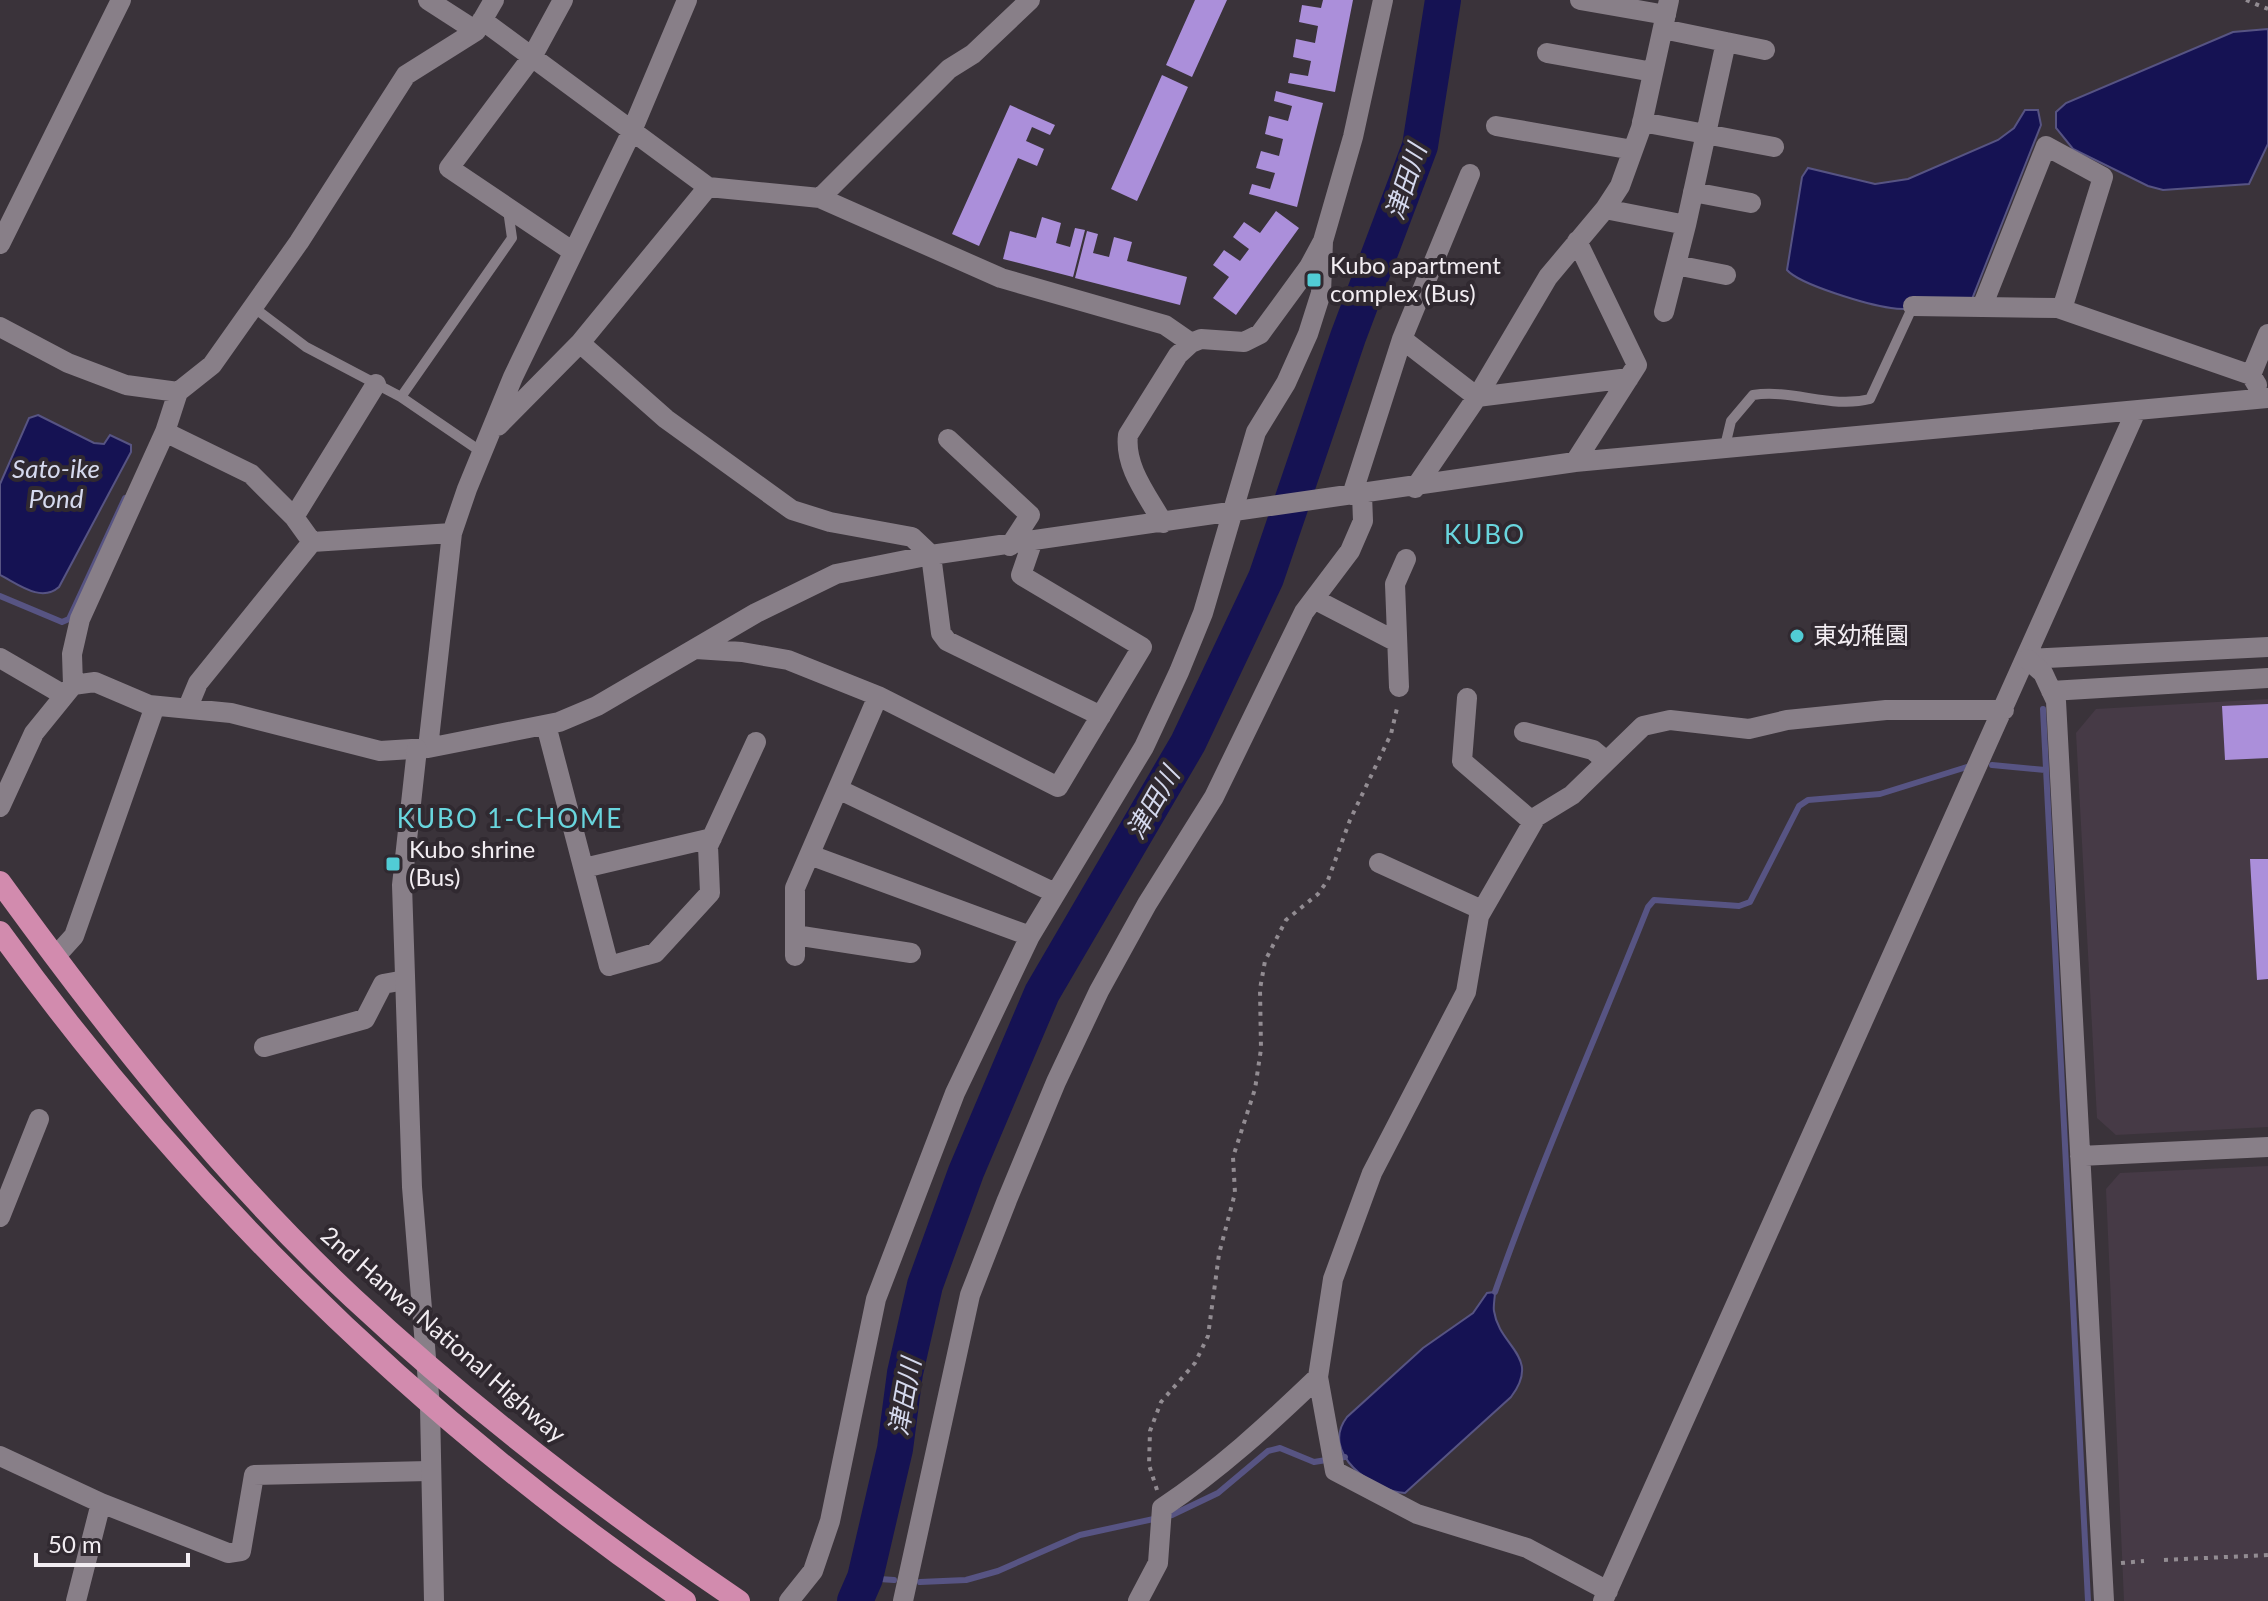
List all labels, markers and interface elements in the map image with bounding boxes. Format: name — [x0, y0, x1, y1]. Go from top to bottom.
water label: 津田川 — [1378, 137, 1433, 224]
place label: Kubo apartment complex (Bus) — [1330, 250, 1501, 307]
marker: Kubo apartment complex (Bus) — [1305, 271, 1323, 289]
water label: Sato-ike Pond — [12, 452, 100, 514]
district label: KUBO — [1444, 518, 1526, 550]
place label: 東幼稚園 — [1813, 620, 1909, 649]
marker: 東幼稚園 — [1788, 627, 1806, 645]
water label: 津田川 — [1119, 758, 1187, 844]
district label: KUBO 1-CHOME — [397, 802, 623, 834]
place label: Kubo shrine (Bus) — [409, 834, 535, 891]
marker: Kubo shrine (Bus) — [384, 855, 402, 873]
street label: 2nd Hanwa National Highway — [316, 1220, 573, 1448]
water label: 津田川 — [881, 1353, 927, 1438]
scale bar — [36, 1517, 188, 1567]
text: 50 m — [48, 1529, 102, 1558]

